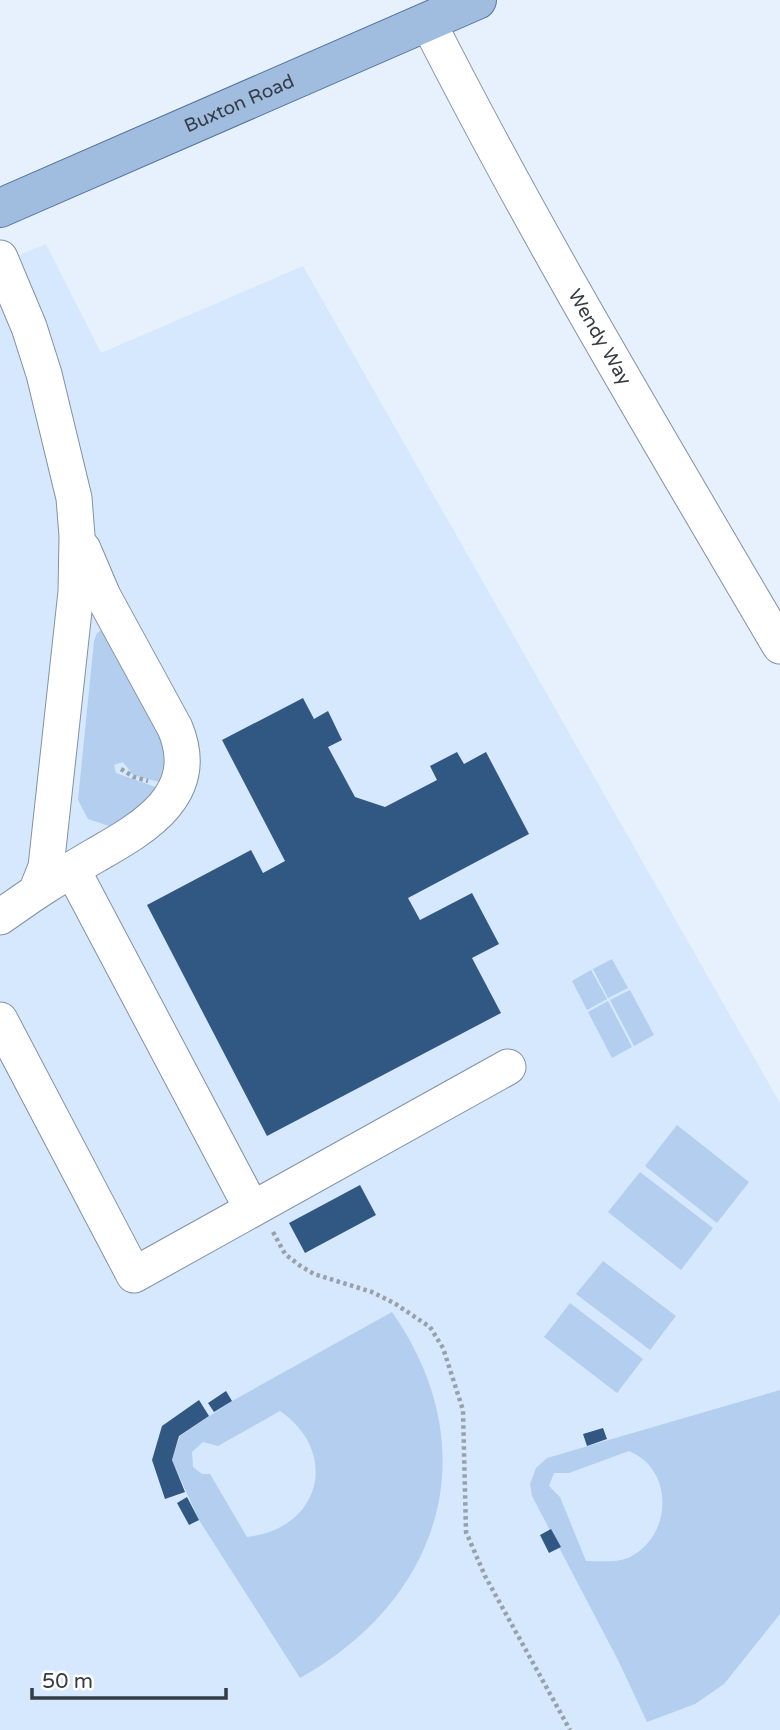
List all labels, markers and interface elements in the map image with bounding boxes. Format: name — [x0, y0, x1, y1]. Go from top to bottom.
street label: Buxton Road — [181, 70, 298, 137]
street label: Wendy Way — [563, 285, 636, 389]
scale bar — [32, 1656, 226, 1700]
text: 50 m — [42, 1669, 93, 1694]

